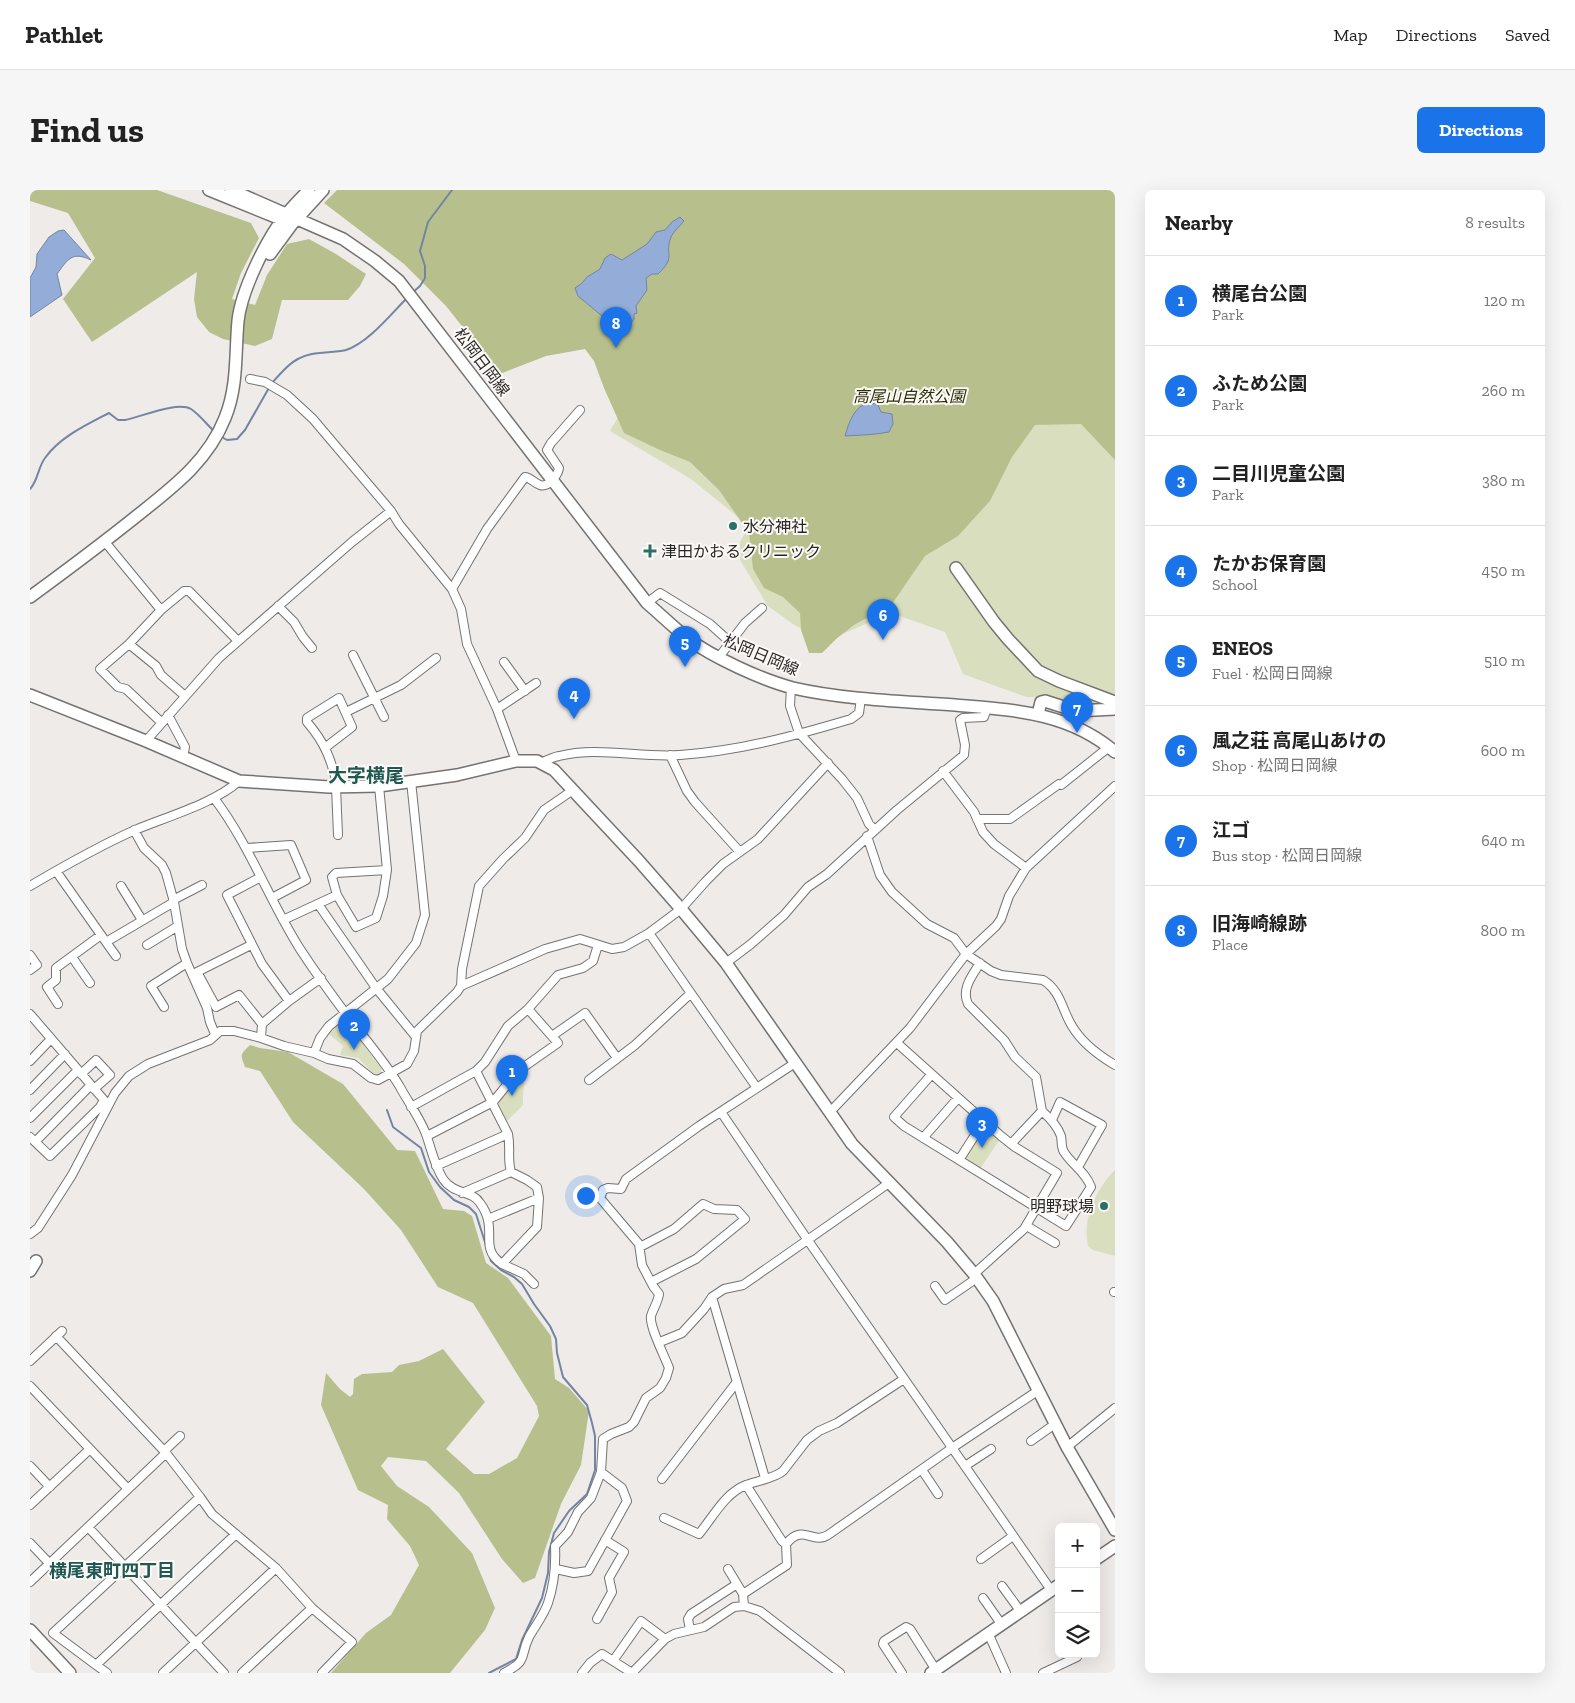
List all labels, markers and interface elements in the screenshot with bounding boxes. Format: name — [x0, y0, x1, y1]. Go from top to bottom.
text: Pathlet — [25, 20, 103, 49]
text: Map — [1333, 24, 1368, 46]
text: Directions — [1396, 24, 1477, 46]
text: Saved — [1505, 24, 1550, 46]
button: Directions — [1417, 107, 1545, 153]
text: Find us — [30, 109, 144, 151]
text: Nearby — [1165, 210, 1233, 235]
text: 8 results — [1465, 213, 1525, 232]
text: 横尾台公園 — [1212, 282, 1307, 305]
text: 1 — [1178, 291, 1184, 310]
text: 120 m — [1484, 291, 1525, 310]
text: Park — [1212, 305, 1244, 324]
pin: 8 — [600, 307, 632, 348]
street label: 松岡日岡線 — [450, 324, 514, 400]
text: ふため公園 — [1212, 372, 1307, 395]
text: 2 — [1177, 381, 1185, 400]
text: 260 m — [1482, 381, 1525, 400]
park label: 高尾山自然公園 — [853, 387, 967, 406]
text: Park — [1212, 395, 1244, 414]
text: 二目川児童公園 — [1212, 462, 1345, 485]
text: 3 — [1177, 471, 1185, 490]
text: 380 m — [1482, 471, 1525, 490]
text: Park — [1212, 485, 1244, 504]
place label: 水分神社 — [743, 517, 807, 536]
marker: 水分神社 — [727, 520, 739, 532]
place label: 津田かおるクリニック — [661, 542, 821, 561]
marker: 津田かおるクリニック — [643, 544, 657, 558]
text: たかお保育園 — [1212, 552, 1326, 575]
text: 4 — [1176, 561, 1186, 580]
text: 450 m — [1482, 561, 1525, 580]
text: School — [1212, 575, 1258, 594]
pin: 6 — [867, 599, 899, 640]
pin: 5 — [669, 626, 701, 667]
street label: 松岡日岡線 — [720, 631, 802, 679]
text: ENEOS — [1212, 637, 1273, 660]
text: 5 — [1177, 651, 1185, 670]
text: 510 m — [1484, 651, 1525, 670]
text: Fuel · 松岡日岡線 — [1212, 664, 1332, 683]
pin: 4 — [558, 678, 590, 719]
pin: 7 — [1061, 692, 1093, 733]
text: 風之荘 高尾山あけの — [1212, 729, 1387, 752]
text: 6 — [1177, 741, 1185, 760]
text: 600 m — [1481, 741, 1525, 760]
text: Shop · 松岡日岡線 — [1212, 756, 1337, 775]
district label: 大字横尾 — [328, 764, 404, 787]
text: 江ゴ — [1212, 819, 1250, 842]
text: 7 — [1177, 831, 1185, 850]
text: 640 m — [1481, 831, 1525, 850]
text: Bus stop · 松岡日岡線 — [1212, 846, 1362, 865]
text: 旧海崎線跡 — [1212, 912, 1307, 935]
text: 8 — [1177, 921, 1185, 940]
text: 800 m — [1481, 921, 1525, 940]
text: Place — [1212, 935, 1248, 954]
pin: 2 — [338, 1009, 370, 1050]
pin: 1 — [496, 1055, 528, 1096]
pin: 3 — [966, 1107, 998, 1148]
your location — [573, 1183, 599, 1209]
place label: 明野球場 — [1030, 1197, 1094, 1216]
marker: 明野球場 — [1098, 1200, 1110, 1212]
map controls — [1055, 1523, 1100, 1658]
button: + — [1055, 1523, 1100, 1568]
district label: 横尾東町四丁目 — [49, 1560, 175, 1582]
button: − — [1055, 1568, 1100, 1613]
button: layers — [1055, 1613, 1100, 1658]

